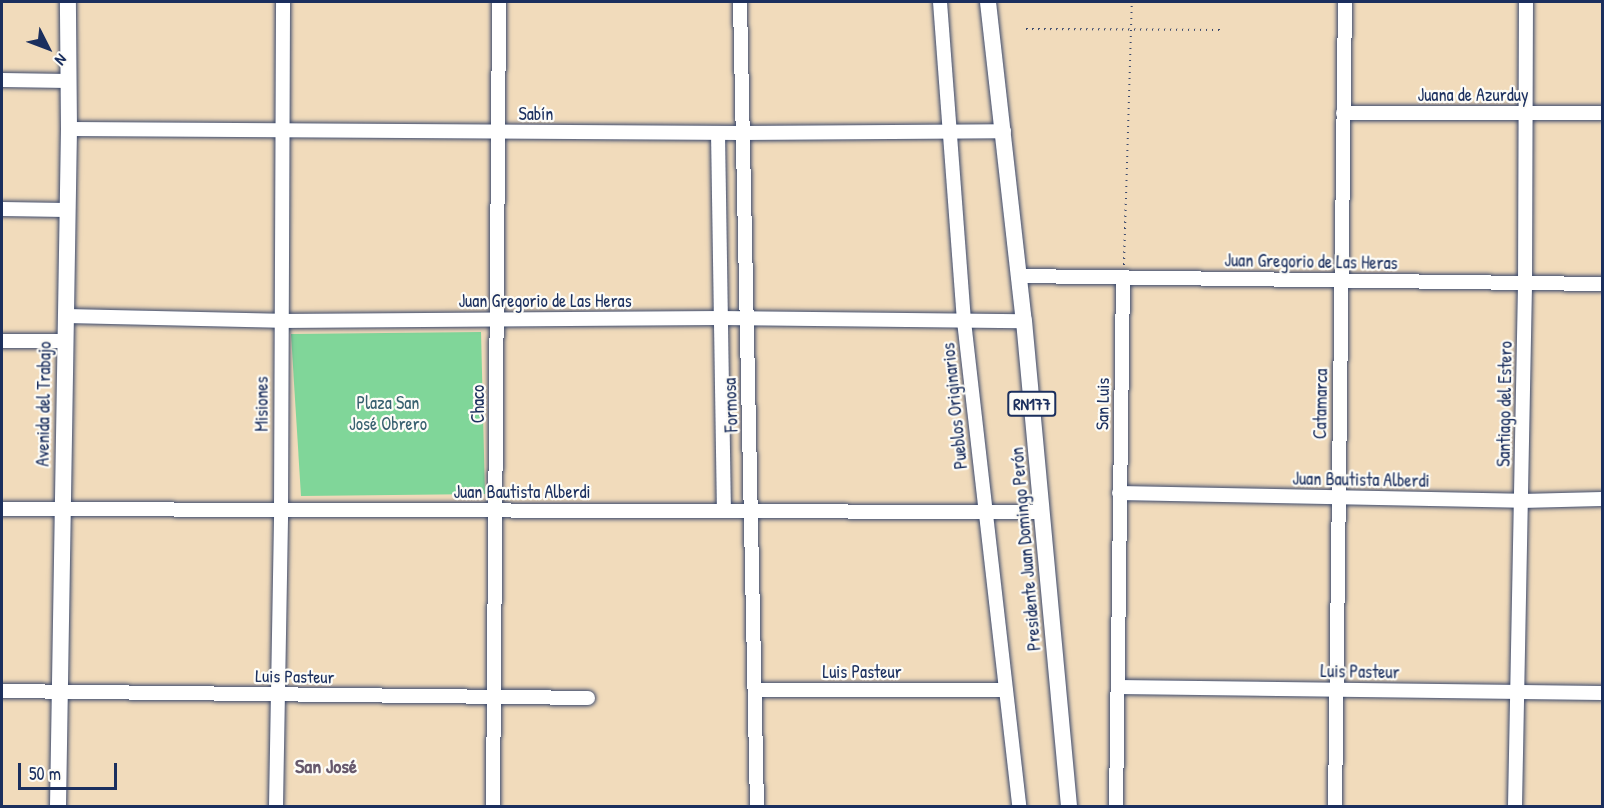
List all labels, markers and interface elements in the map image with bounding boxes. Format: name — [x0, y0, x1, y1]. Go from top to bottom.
north arrow — [18, 18, 78, 78]
text: N — [50, 50, 72, 71]
street label: Juana de Azurduy — [1417, 84, 1529, 106]
street label: Sabín — [519, 103, 553, 125]
street label: Juan Gregorio de Las Heras — [1224, 250, 1398, 274]
street label: Juan Gregorio de Las Heras — [458, 290, 632, 312]
street label: Avenida del Trabajo — [32, 341, 56, 467]
street label: Santiago del Estero — [1493, 341, 1517, 467]
street label: Pueblos Originarios — [938, 342, 972, 470]
street label: Catamarca — [1310, 369, 1332, 439]
street label: Misiones — [251, 376, 273, 432]
street label: Formosa — [719, 377, 743, 433]
street label: San Luis — [1092, 378, 1114, 430]
street label: Chaco — [467, 385, 489, 423]
road number: RN177 — [1006, 391, 1058, 417]
park label: Plaza San José Obrero — [349, 393, 427, 436]
street label: Presidente Juan Domingo Perón — [1006, 446, 1046, 652]
street label: Juan Bautista Alberdi — [1292, 468, 1430, 492]
street label: Juan Bautista Alberdi — [453, 481, 591, 503]
street label: Luis Pasteur — [822, 661, 902, 683]
street label: Luis Pasteur — [1320, 661, 1400, 683]
street label: Luis Pasteur — [255, 666, 335, 688]
scale bar — [21, 751, 120, 789]
district label: San José — [295, 753, 357, 777]
text: 50 m — [29, 761, 61, 786]

